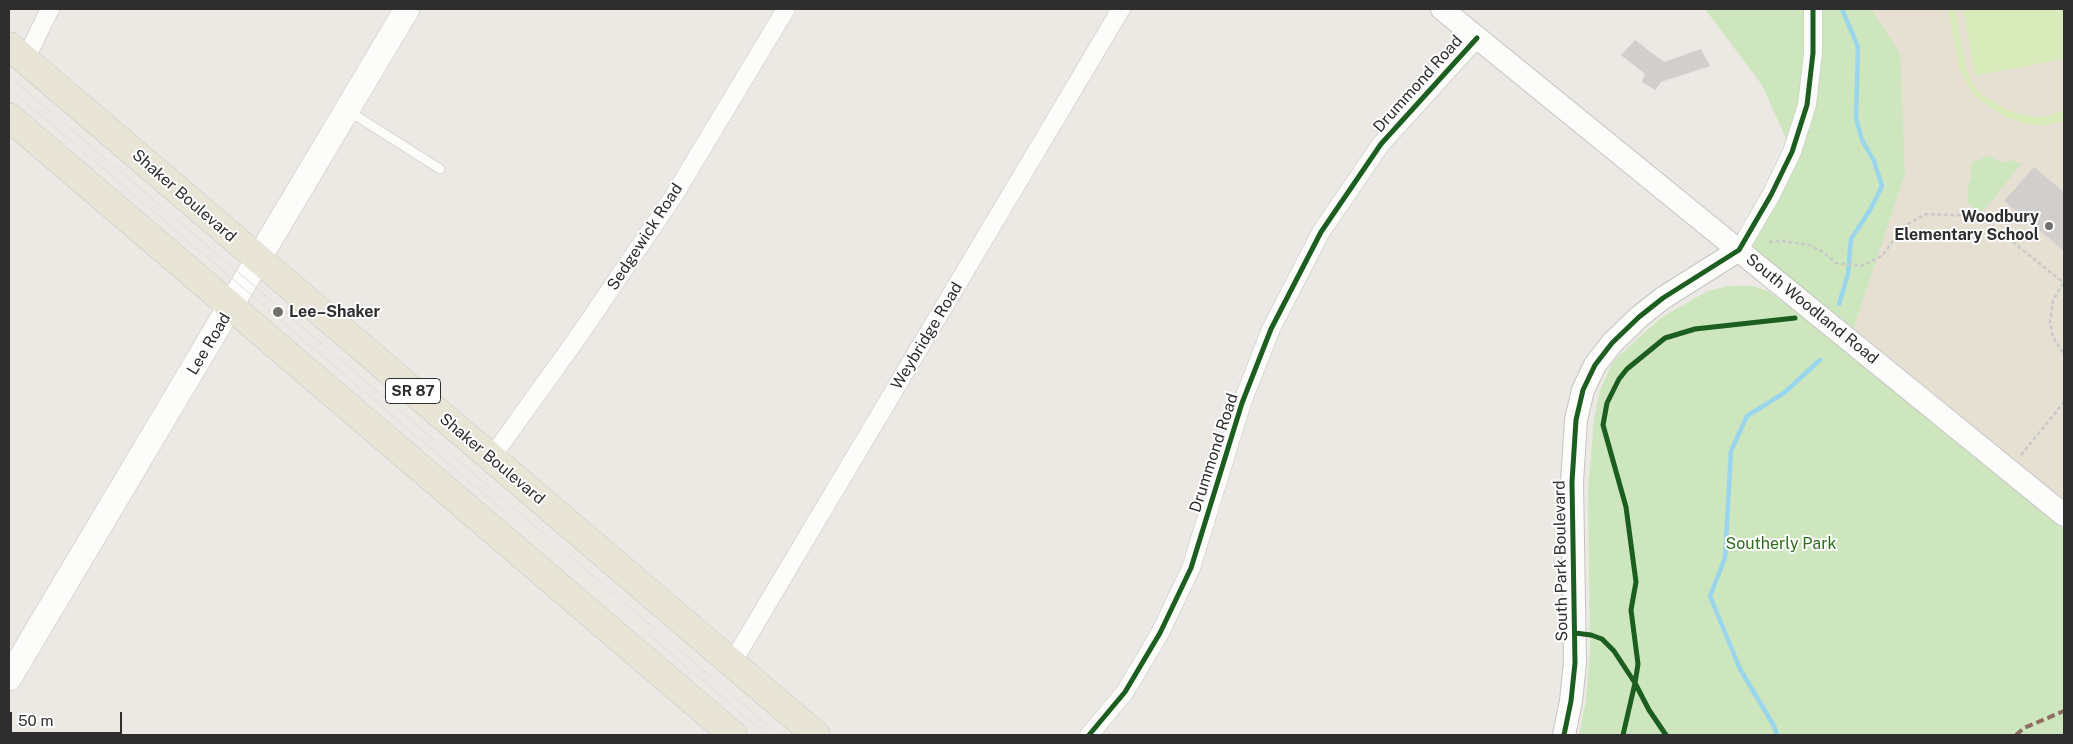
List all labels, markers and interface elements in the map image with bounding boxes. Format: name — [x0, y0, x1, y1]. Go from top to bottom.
street label: Drummond Road — [1369, 31, 1467, 137]
street label: Shaker Boulevard — [128, 146, 240, 246]
street label: Sedgewick Road — [603, 180, 687, 294]
place label: Woodbury Elementary School — [1894, 207, 2039, 245]
marker: Woodbury Elementary School — [2043, 220, 2055, 232]
street label: South Woodland Road — [1742, 250, 1882, 368]
street label: Weybridge Road — [887, 279, 967, 393]
place label: Lee–Shaker — [289, 302, 380, 322]
marker: Lee–Shaker — [271, 305, 285, 319]
street label: Lee Road — [183, 310, 235, 378]
road number: SR 87 — [386, 378, 440, 404]
street label: Drummond Road — [1186, 391, 1242, 515]
street label: Shaker Boulevard — [435, 409, 549, 509]
street label: South Park Boulevard — [1550, 480, 1572, 642]
park label: Southerly Park — [1726, 534, 1836, 554]
scale bar — [12, 702, 125, 734]
text: 50 m — [18, 712, 53, 729]

